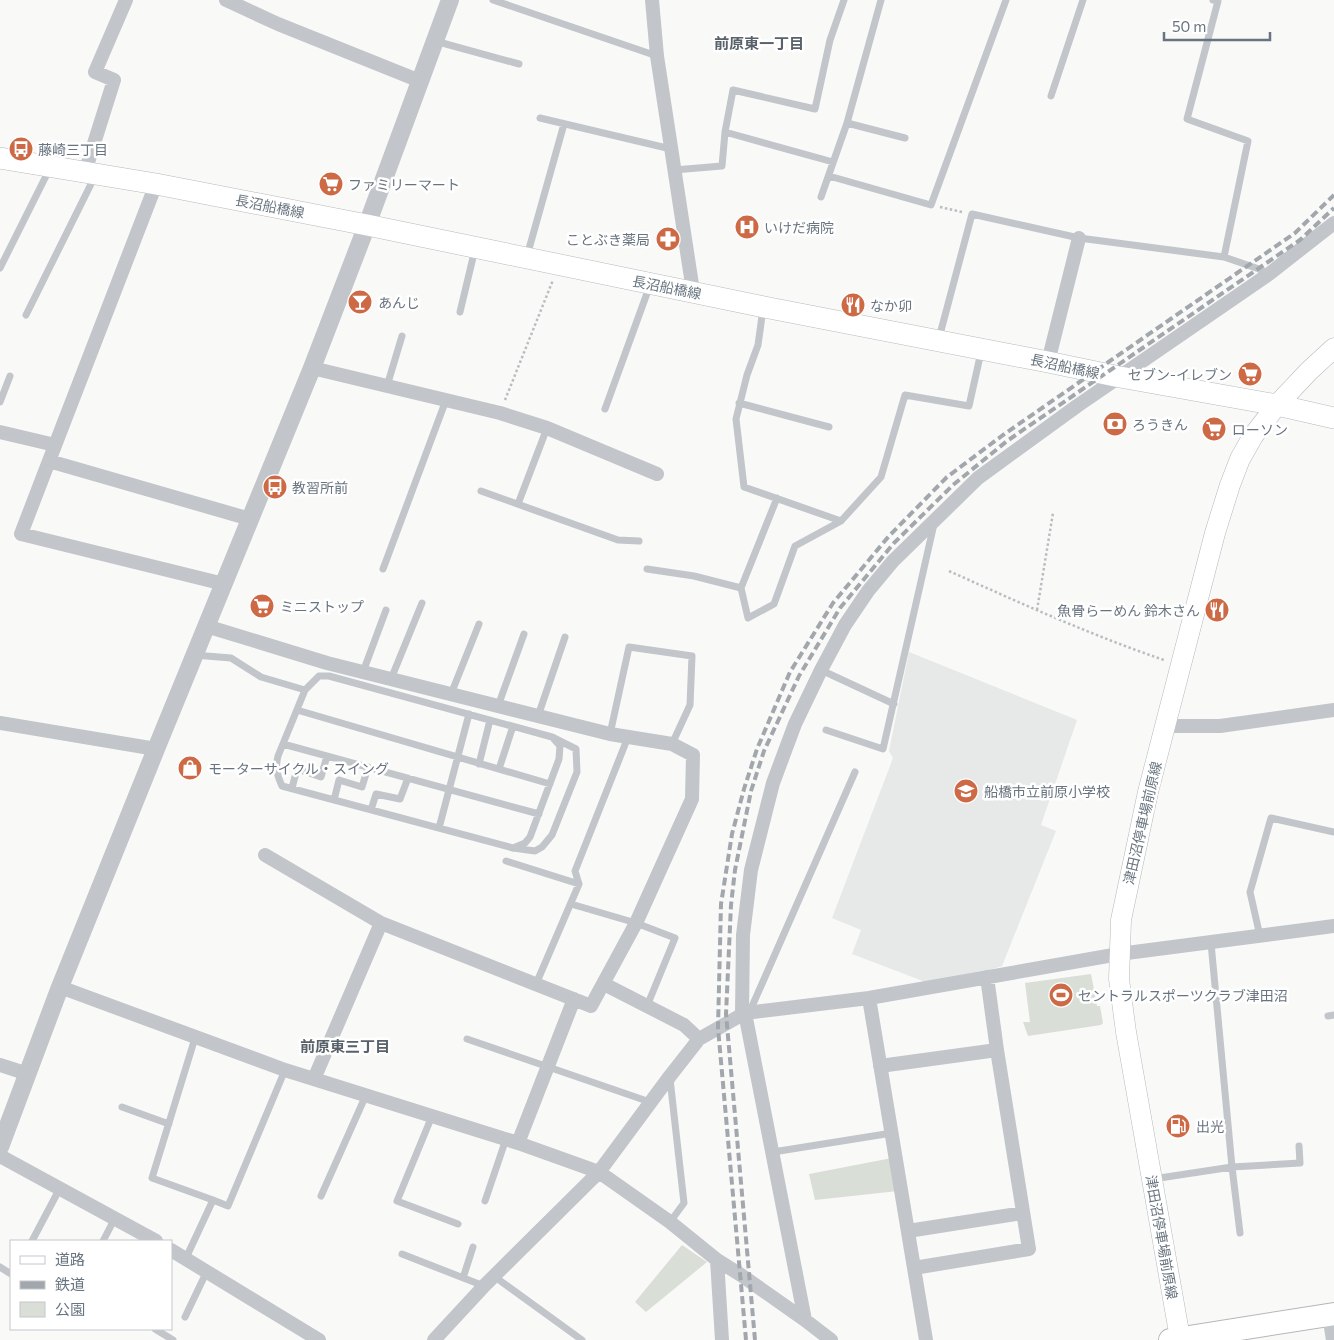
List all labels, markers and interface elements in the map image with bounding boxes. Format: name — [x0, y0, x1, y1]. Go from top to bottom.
scale bar — [1164, 10, 1270, 42]
text: 50 m — [1172, 17, 1206, 35]
district label: 前原東一丁目 — [714, 34, 804, 52]
bus stop icon: 藤崎三丁目 — [8, 136, 34, 162]
place label: 藤崎三丁目 — [38, 141, 108, 158]
supermarket icon: ファミリーマート — [318, 171, 344, 197]
place label: ファミリーマート — [348, 176, 460, 193]
street label: 長沼船橋線 — [234, 191, 306, 221]
hospital icon: いけだ病院 — [734, 214, 760, 240]
place label: いけだ病院 — [764, 219, 834, 236]
pharmacy icon: ことぶき薬局 — [655, 226, 681, 252]
place label: ことぶき薬局 — [566, 231, 650, 248]
street label: 長沼船橋線 — [631, 272, 703, 302]
bar icon: あんじ — [347, 289, 373, 315]
restaurant icon: なか卯 — [840, 292, 866, 318]
place label: あんじ — [378, 294, 420, 311]
place label: なか卯 — [870, 297, 912, 314]
street label: 長沼船橋線 — [1029, 350, 1101, 382]
supermarket icon: セブン-イレブン — [1237, 361, 1263, 387]
place label: セブン-イレブン — [1128, 366, 1232, 383]
bank icon: ろうきん — [1102, 411, 1128, 437]
place label: ろうきん — [1132, 416, 1188, 433]
supermarket icon: ローソン — [1201, 416, 1227, 442]
place label: ローソン — [1232, 421, 1288, 438]
bus stop icon: 教習所前 — [262, 474, 288, 500]
place label: 教習所前 — [292, 479, 348, 496]
supermarket icon: ミニストップ — [249, 593, 275, 619]
restaurant icon: 魚骨らーめん 鈴木さん — [1204, 597, 1230, 623]
place label: ミニストップ — [280, 598, 364, 615]
place label: 魚骨らーめん 鈴木さん — [1057, 602, 1200, 619]
shop icon: モーターサイクル・スイング — [177, 755, 203, 781]
place label: モーターサイクル・スイング — [208, 760, 389, 777]
street label: 津田沼停車場前原線 — [1120, 760, 1164, 886]
school or university icon: 船橋市立前原小学校 — [953, 778, 979, 804]
place label: 船橋市立前原小学校 — [984, 783, 1110, 800]
sports icon: セントラルスポーツクラブ津田沼 — [1048, 982, 1074, 1008]
place label: セントラルスポーツクラブ津田沼 — [1078, 987, 1288, 1004]
district label: 前原東三丁目 — [300, 1037, 390, 1055]
fuel station icon: 出光 — [1165, 1113, 1191, 1139]
place label: 出光 — [1196, 1118, 1224, 1135]
street label: 津田沼停車場前原線 — [1143, 1173, 1181, 1301]
legend — [10, 1240, 172, 1330]
text: 道路 — [55, 1250, 85, 1268]
text: 鉄道 — [55, 1275, 85, 1293]
text: 公園 — [55, 1300, 85, 1318]

